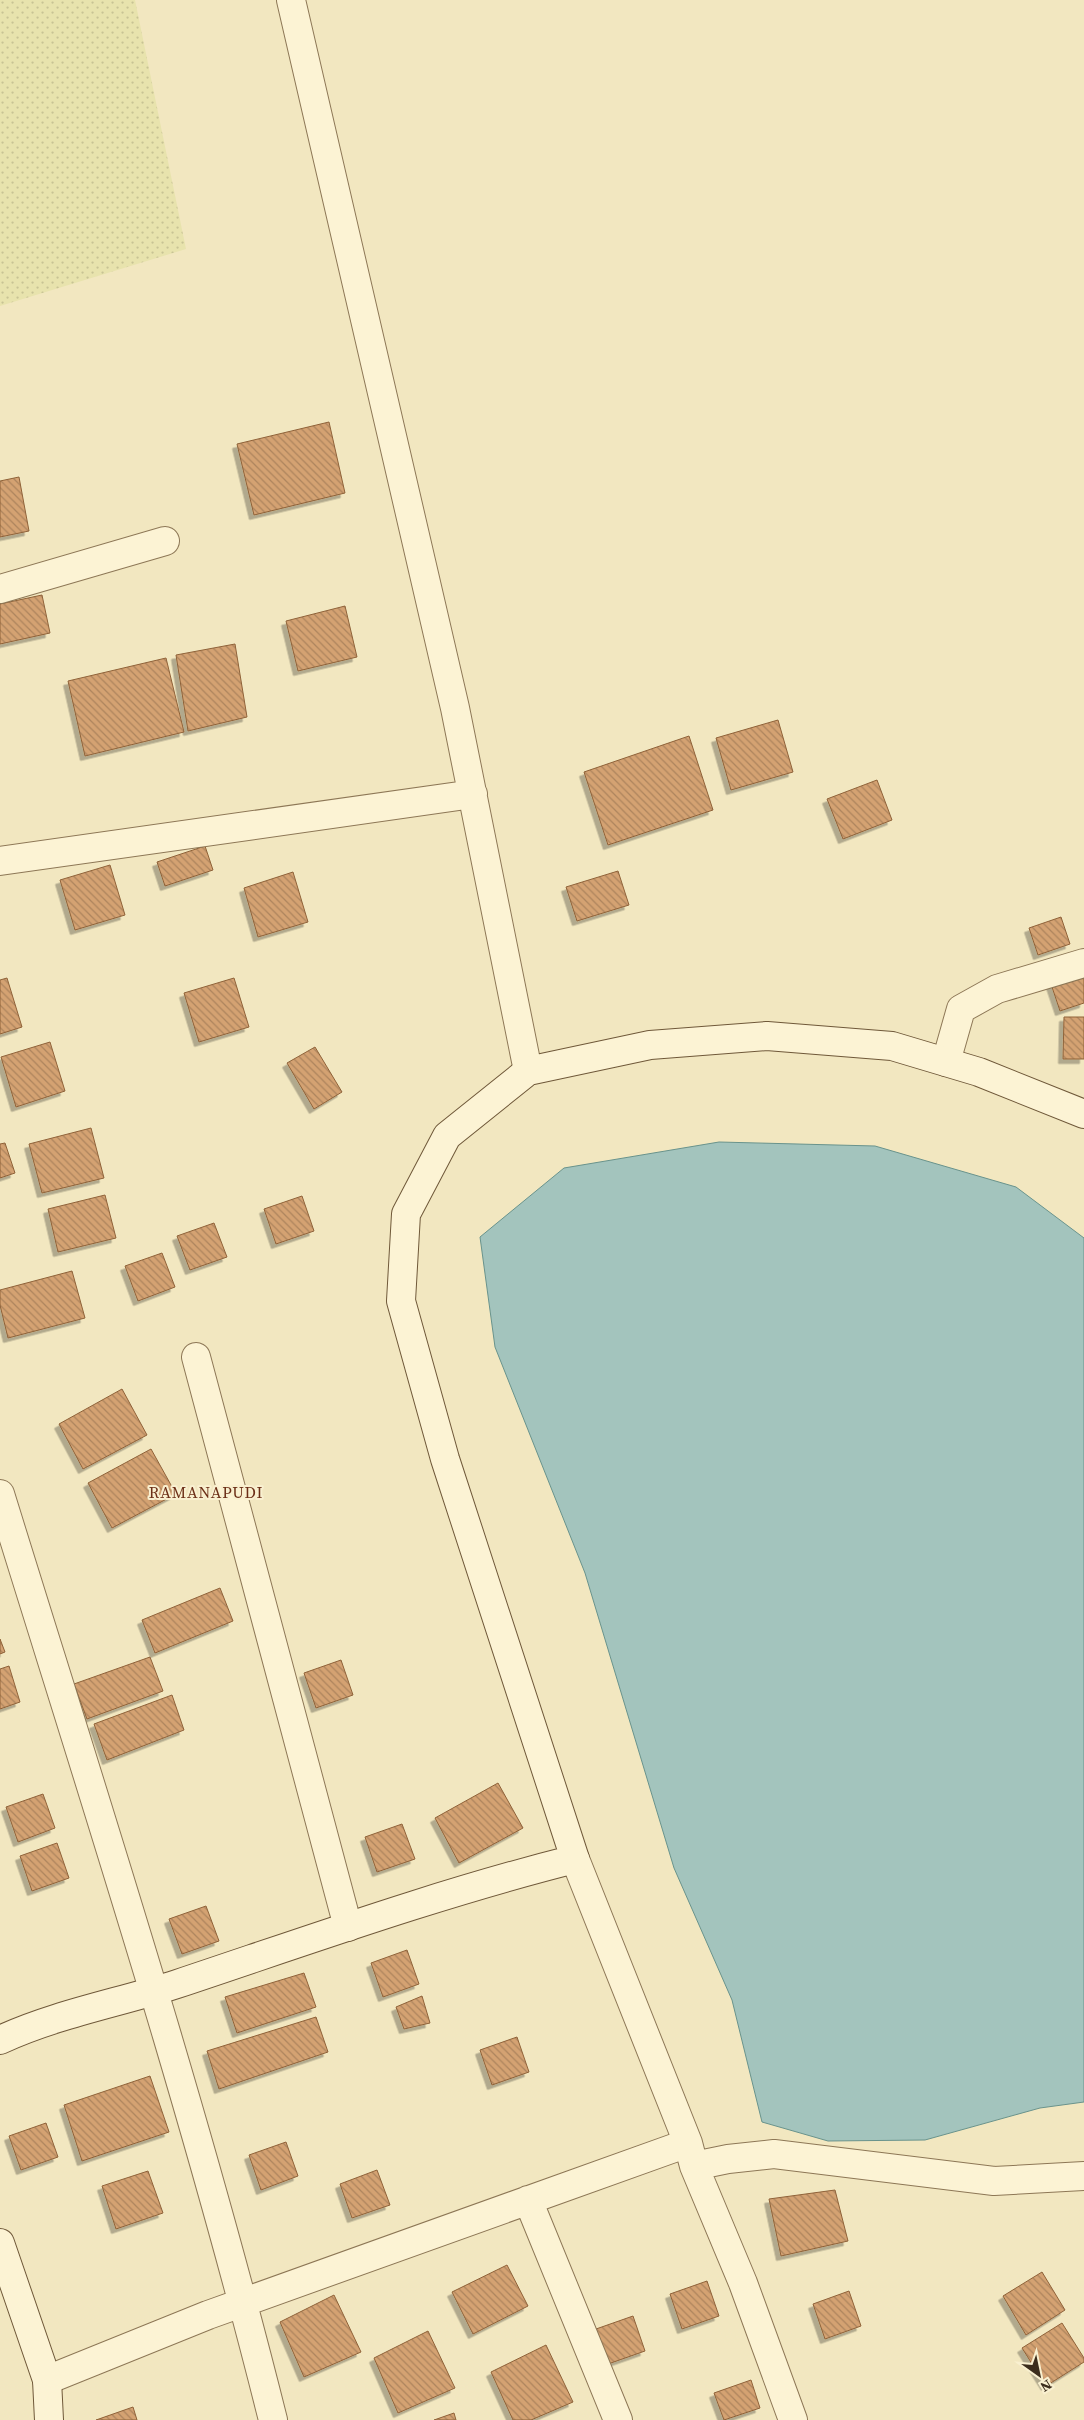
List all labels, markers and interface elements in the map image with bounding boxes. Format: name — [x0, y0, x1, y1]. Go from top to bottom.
district label: RAMANAPUDI — [149, 1481, 263, 1503]
north arrow — [1014, 2350, 1064, 2400]
text: N — [1036, 2375, 1056, 2397]

